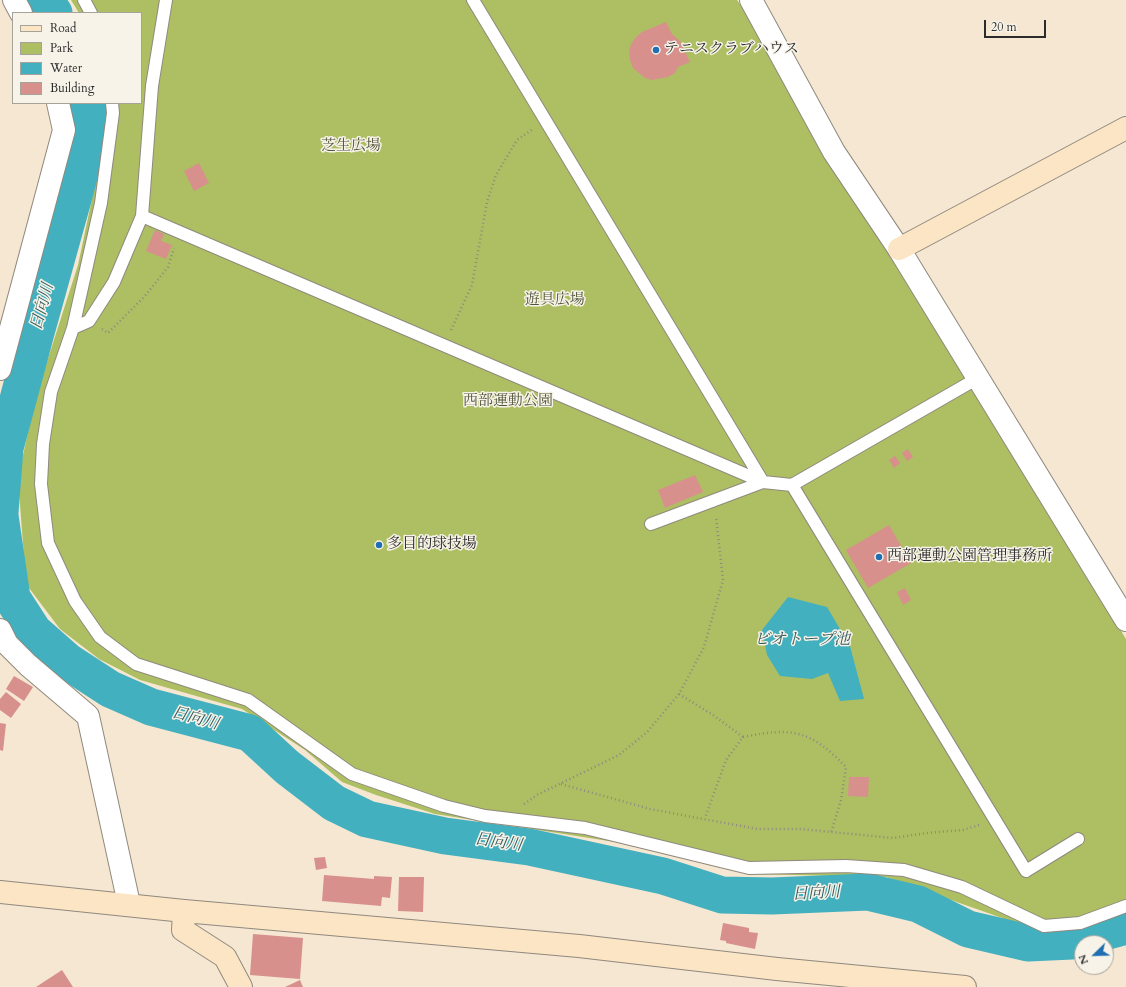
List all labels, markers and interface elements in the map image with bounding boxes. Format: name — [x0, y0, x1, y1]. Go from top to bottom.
legend — [12, 12, 142, 104]
scale bar — [986, 12, 1048, 38]
text: 20 m — [991, 19, 1017, 35]
text: Road — [50, 20, 76, 36]
text: Park — [50, 40, 73, 56]
place label: テニスクラブハウス — [664, 41, 799, 59]
marker: テニスクラブハウス — [651, 45, 661, 55]
text: Water — [50, 60, 82, 76]
text: Building — [50, 80, 94, 96]
park label: 芝生広場 — [321, 138, 381, 156]
water label: 日向川 — [28, 281, 58, 333]
park label: 遊具広場 — [525, 292, 585, 310]
park label: 西部運動公園 — [463, 393, 553, 411]
place label: 多目的球技場 — [387, 536, 477, 554]
marker: 多目的球技場 — [374, 540, 384, 550]
place label: 西部運動公園管理事務所 — [887, 548, 1052, 566]
marker: 西部運動公園管理事務所 — [874, 552, 884, 562]
water label: ビオトープ池 — [754, 630, 850, 650]
water label: 日向川 — [169, 704, 221, 734]
water label: 日向川 — [473, 830, 523, 856]
water label: 日向川 — [792, 883, 840, 905]
north arrow — [1074, 935, 1114, 975]
text: N — [1075, 952, 1092, 967]

